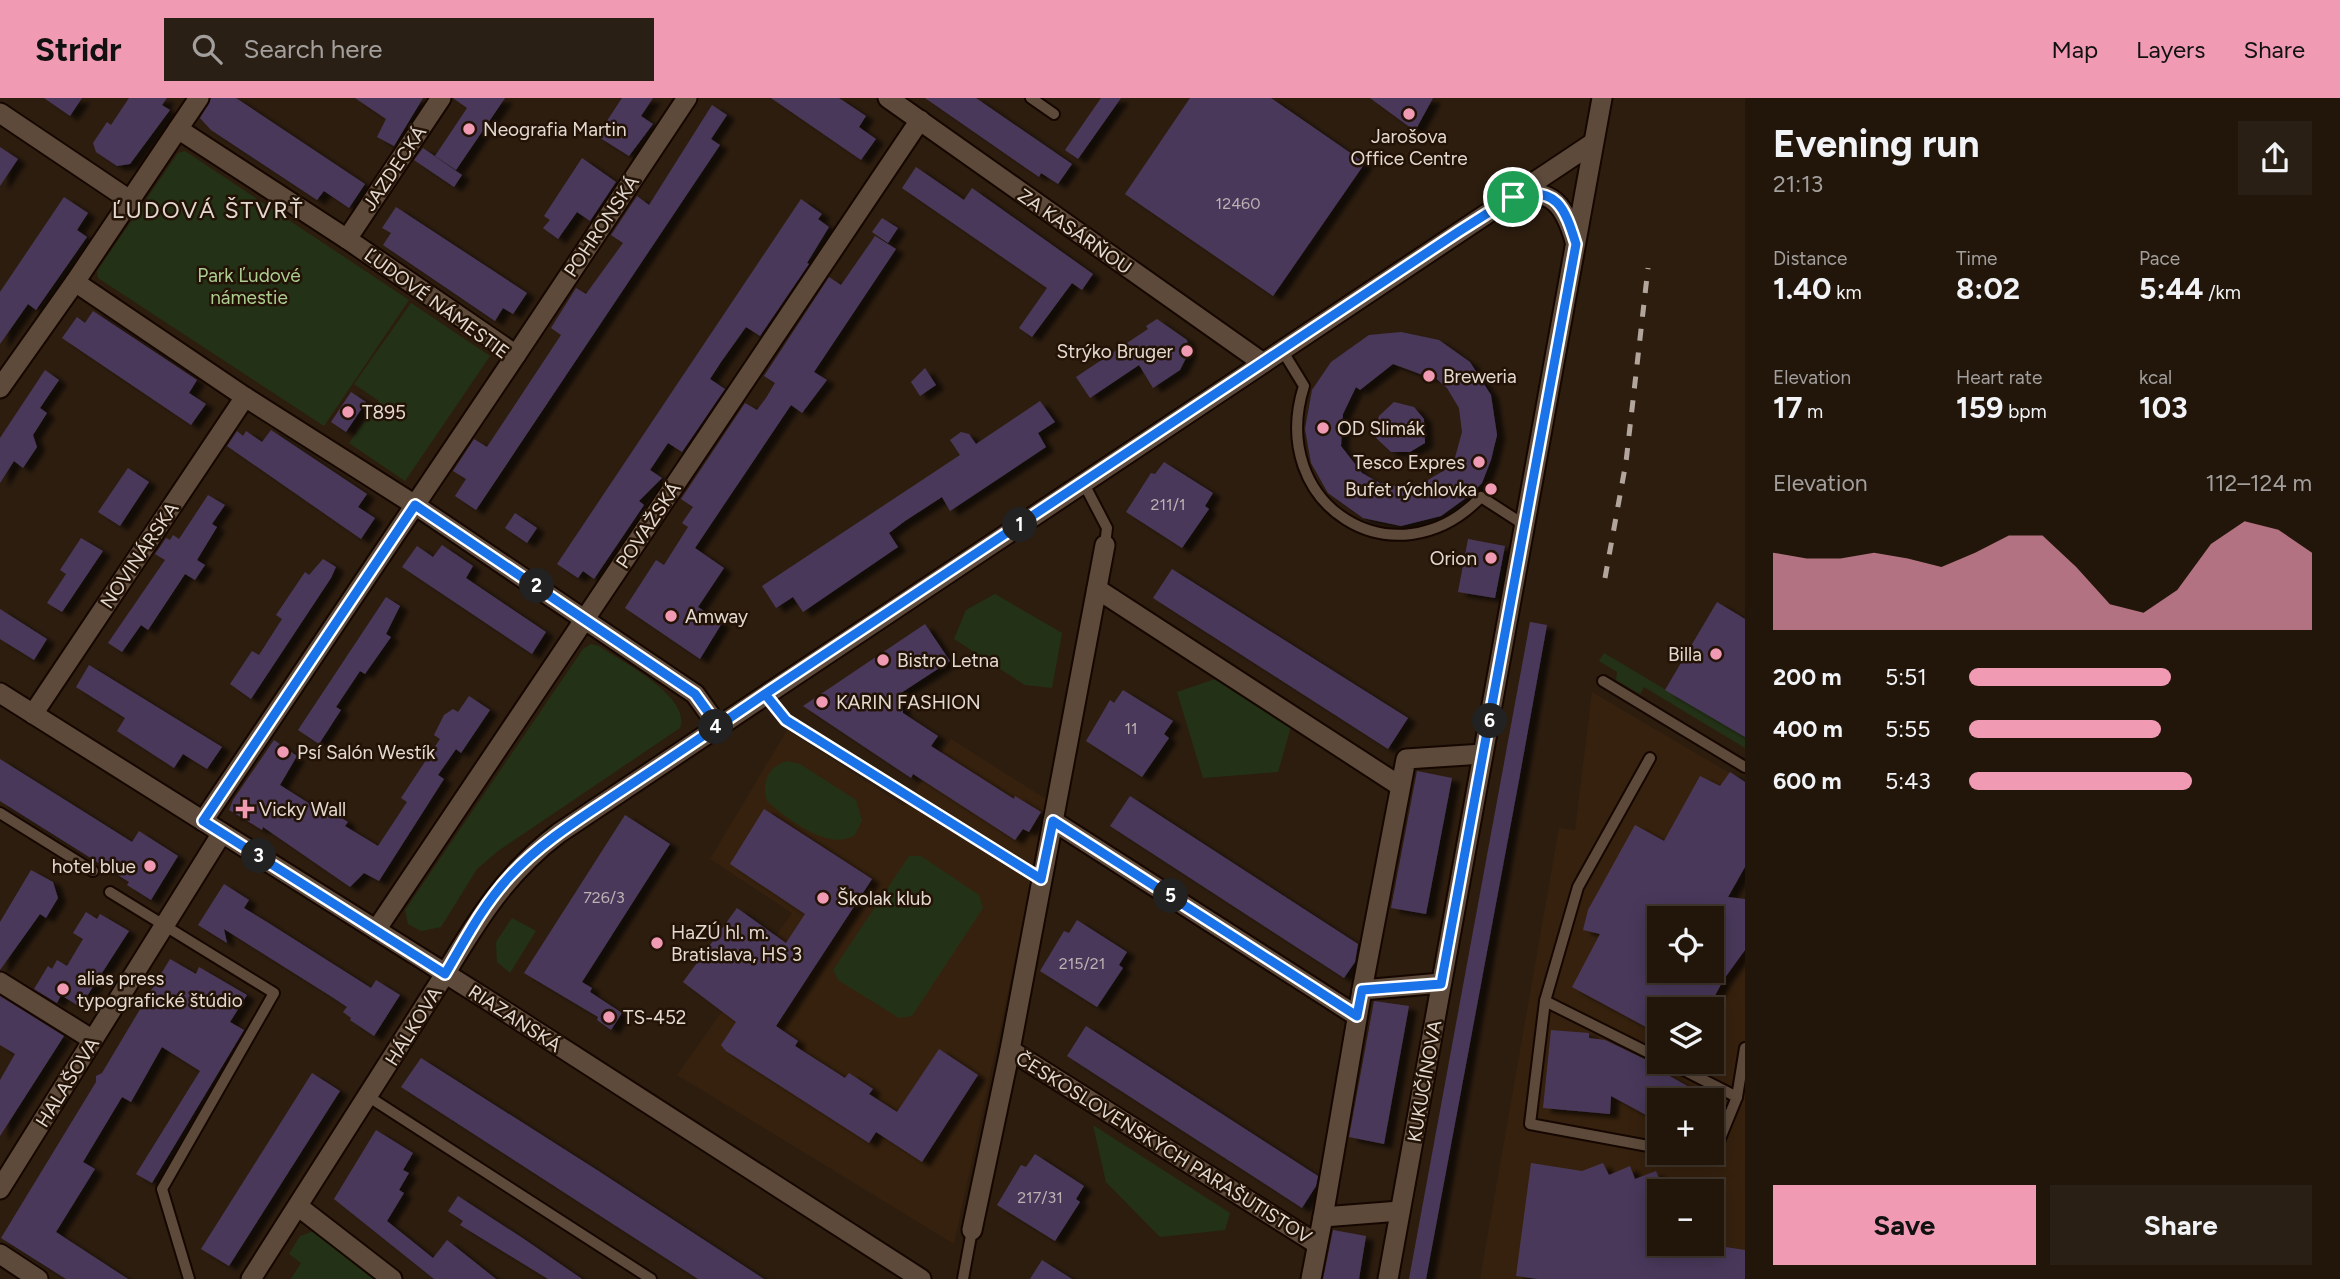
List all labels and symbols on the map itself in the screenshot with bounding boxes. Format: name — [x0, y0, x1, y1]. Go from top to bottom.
marker: Jarošova Office Centre — [1401, 106, 1417, 122]
place label: Neografia Martin — [483, 118, 627, 141]
street label: JAZDECKÁ — [358, 121, 431, 215]
marker: Neografia Martin — [461, 121, 477, 137]
place label: Jarošova Office Centre — [1350, 125, 1468, 170]
pin — [1483, 167, 1543, 227]
street label: POHRONSKÁ — [559, 171, 644, 281]
street label: ZA KASÁRŇOU — [1013, 184, 1136, 279]
house number: 12460 — [1216, 194, 1260, 213]
district label: ĽUDOVÁ ŠTVRŤ — [112, 196, 304, 224]
street label: ĽUDOVÉ NÁMESTIE — [360, 243, 514, 364]
park label: Park Ľudové námestie — [197, 264, 301, 309]
place label: Strýko Bruger — [1056, 340, 1174, 363]
marker: Strýko Bruger — [1179, 343, 1195, 359]
place label: Breweria — [1443, 365, 1517, 388]
marker: Breweria — [1421, 368, 1437, 384]
place label: T895 — [362, 401, 406, 424]
marker: T895 — [340, 404, 356, 420]
place label: OD Slimák — [1337, 417, 1426, 440]
marker: OD Slimák — [1315, 420, 1331, 436]
place label: Tesco Expres — [1353, 451, 1465, 474]
marker: Tesco Expres — [1471, 454, 1487, 470]
street label: POVAŽSKÁ — [611, 478, 686, 573]
place label: Bufet rýchlovka — [1345, 478, 1477, 501]
marker: Bufet rýchlovka — [1483, 481, 1499, 497]
house number: 211/1 — [1151, 495, 1186, 514]
street label: NOVINÁRSKA — [95, 498, 183, 613]
pin: 1 — [1002, 508, 1038, 542]
place label: Orion — [1430, 547, 1477, 570]
marker: Orion — [1483, 550, 1499, 566]
pin: 2 — [520, 568, 554, 603]
place label: Amway — [685, 605, 748, 628]
marker: Amway — [663, 608, 679, 624]
place label: Billa — [1668, 643, 1702, 666]
marker: Billa — [1708, 646, 1724, 662]
place label: Bistro Letna — [897, 649, 999, 672]
marker: Bistro Letna — [875, 652, 891, 668]
place label: KARIN FASHION — [836, 691, 981, 714]
marker: KARIN FASHION — [814, 694, 830, 710]
pin: 6 — [1472, 704, 1508, 738]
pin: 4 — [698, 710, 734, 744]
house number: 11 — [1124, 719, 1138, 738]
place label: Psí Salón Westík — [297, 741, 436, 764]
marker: Psí Salón Westík — [275, 744, 291, 760]
place label: Vicky Wall — [259, 798, 346, 821]
marker: Vicky Wall — [237, 801, 253, 817]
pin: 3 — [242, 838, 276, 874]
place label: hotel blue — [52, 855, 136, 878]
marker: hotel blue — [142, 858, 158, 874]
pin: 5 — [1154, 878, 1188, 914]
place label: Školak klub — [837, 887, 932, 910]
house number: 726/3 — [583, 888, 625, 907]
marker: Školak klub — [815, 890, 831, 906]
place label: HaZÚ hl. m. Bratislava, HS 3 — [671, 921, 802, 966]
marker: HaZÚ hl. m. Bratislava, HS 3 — [649, 935, 665, 951]
house number: 215/21 — [1059, 954, 1105, 973]
place label: alias press typografické štúdio — [77, 967, 243, 1012]
street label: RIAZANSKÁ — [464, 980, 565, 1057]
marker: alias press typografické štúdio — [55, 981, 71, 997]
street label: HÁLKOVA — [380, 983, 447, 1070]
place label: TS-452 — [623, 1006, 686, 1029]
marker: TS-452 — [601, 1009, 617, 1025]
street label: KUKUČÍNOVA — [1402, 1018, 1447, 1144]
street label: HALAŠOVA — [31, 1033, 104, 1131]
street label: ČESKOSLOVENSKÝCH PARAŠUTISTOV — [1012, 1046, 1316, 1248]
house number: 217/31 — [1017, 1188, 1063, 1207]

